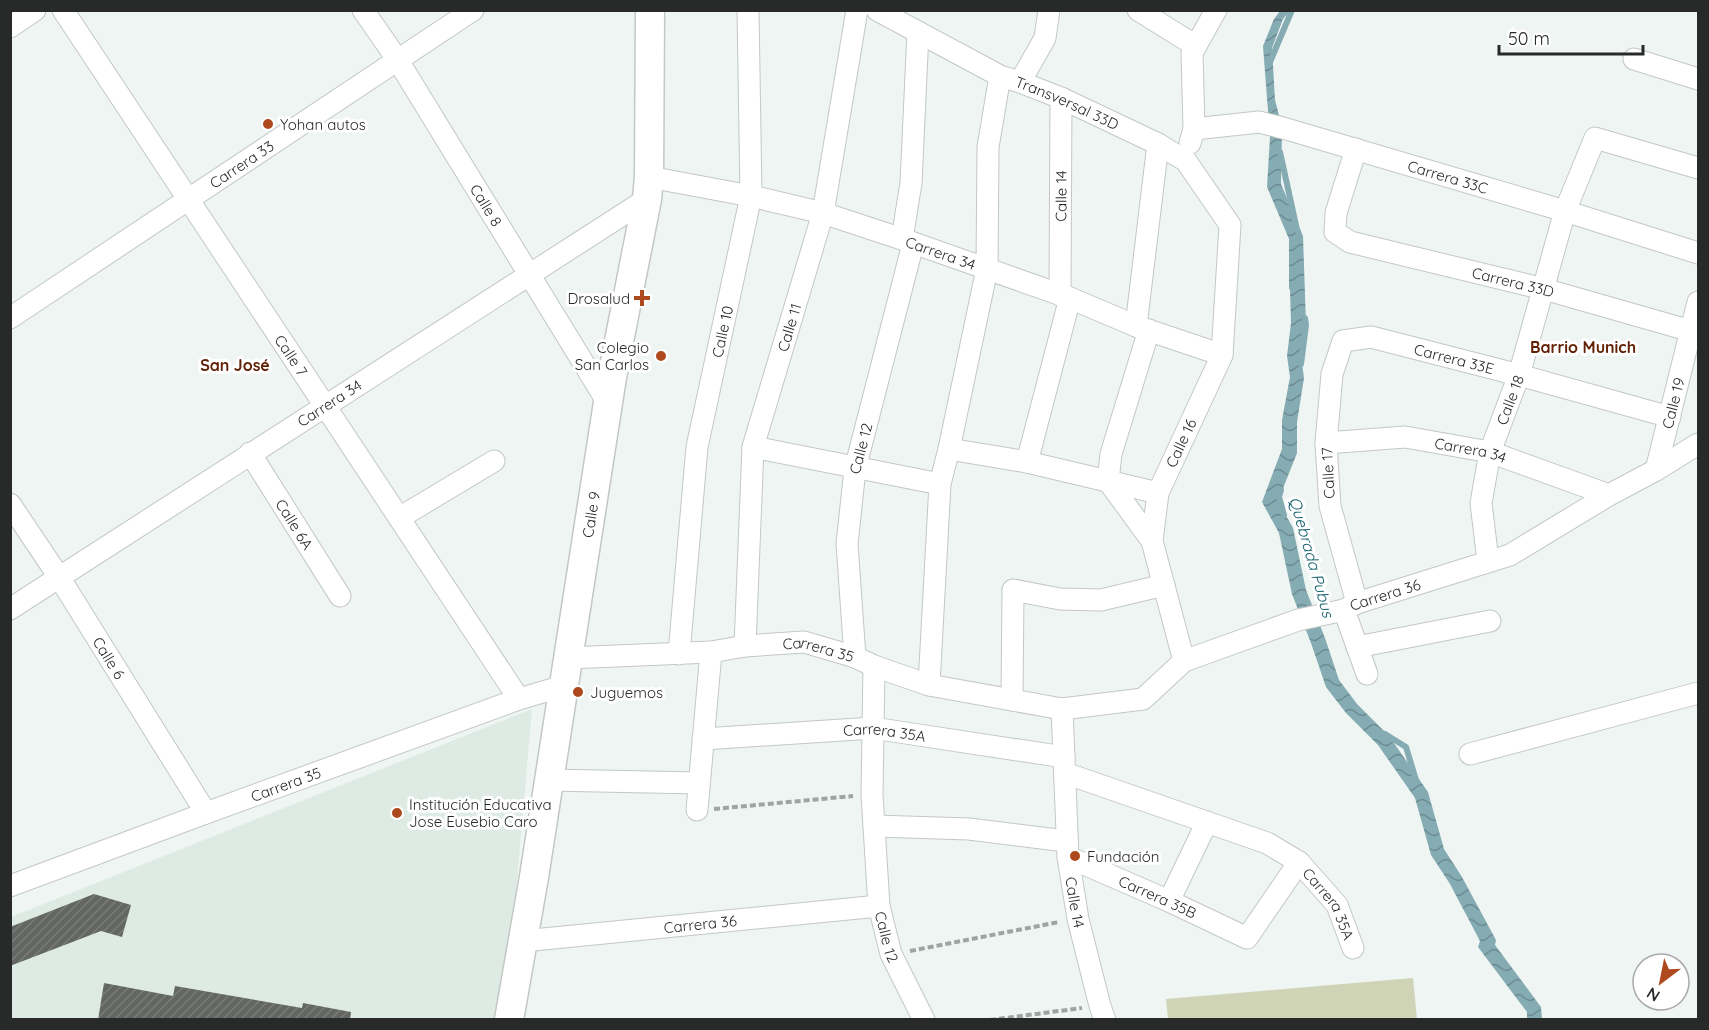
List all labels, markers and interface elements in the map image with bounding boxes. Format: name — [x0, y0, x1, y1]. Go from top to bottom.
scale bar — [1499, 18, 1643, 56]
text: 50 m — [1508, 27, 1550, 50]
street label: Transversal 33D — [1013, 72, 1122, 134]
place label: Yohan autos — [280, 115, 366, 134]
marker: Yohan autos — [261, 117, 275, 131]
street label: Carrera 33 — [206, 136, 277, 192]
street label: Carrera 33C — [1405, 156, 1491, 197]
street label: Calle 14 — [1051, 170, 1070, 222]
street label: Calle 8 — [466, 180, 507, 230]
street label: Carrera 34 — [903, 232, 979, 274]
street label: Carrera 33D — [1470, 262, 1557, 301]
place label: Drosalud — [567, 289, 630, 308]
marker: Drosalud — [635, 291, 649, 305]
street label: Calle 11 — [773, 301, 805, 354]
street label: Calle 10 — [707, 304, 737, 359]
street label: Calle 7 — [271, 331, 312, 380]
district label: Barrio Munich — [1530, 337, 1636, 357]
place label: Colegio San Carlos — [575, 338, 649, 374]
street label: Carrera 33E — [1412, 339, 1496, 378]
marker: Colegio San Carlos — [654, 349, 668, 363]
district label: San José — [200, 355, 270, 375]
street label: Calle 18 — [1492, 372, 1528, 427]
street label: Carrera 34 — [293, 375, 365, 431]
street label: Calle 19 — [1657, 375, 1688, 431]
street label: Calle 16 — [1161, 415, 1201, 471]
street label: Calle 12 — [845, 421, 876, 476]
street label: Carrera 34 — [1433, 433, 1509, 467]
street label: Calle 17 — [1317, 447, 1339, 499]
street label: Calle 9 — [578, 490, 604, 539]
water label: Quebrada Pubus — [1285, 494, 1339, 621]
street label: Calle 6A — [272, 495, 318, 553]
street label: Carrera 36 — [1346, 574, 1423, 615]
street label: Carrera 35 — [782, 632, 857, 666]
street label: Calle 6 — [89, 633, 130, 682]
place label: Juguemos — [590, 683, 663, 702]
marker: Juguemos — [571, 685, 585, 699]
street label: Carrera 35A — [842, 718, 927, 745]
street label: Carrera 35 — [248, 762, 323, 805]
place label: Institución Educativa Jose Eusebio Caro — [409, 795, 552, 831]
marker: Institución Educativa Jose Eusebio Caro — [390, 806, 404, 820]
place label: Fundación — [1087, 847, 1159, 866]
marker: Fundación — [1068, 849, 1082, 863]
street label: Carrera 35A — [1299, 864, 1359, 943]
street label: Carrera 35B — [1116, 871, 1200, 922]
street label: Calle 14 — [1062, 875, 1089, 930]
street label: Calle 12 — [871, 909, 903, 966]
street label: Carrera 36 — [663, 911, 738, 937]
north arrow — [1631, 952, 1691, 1012]
text: N — [1643, 983, 1663, 1006]

